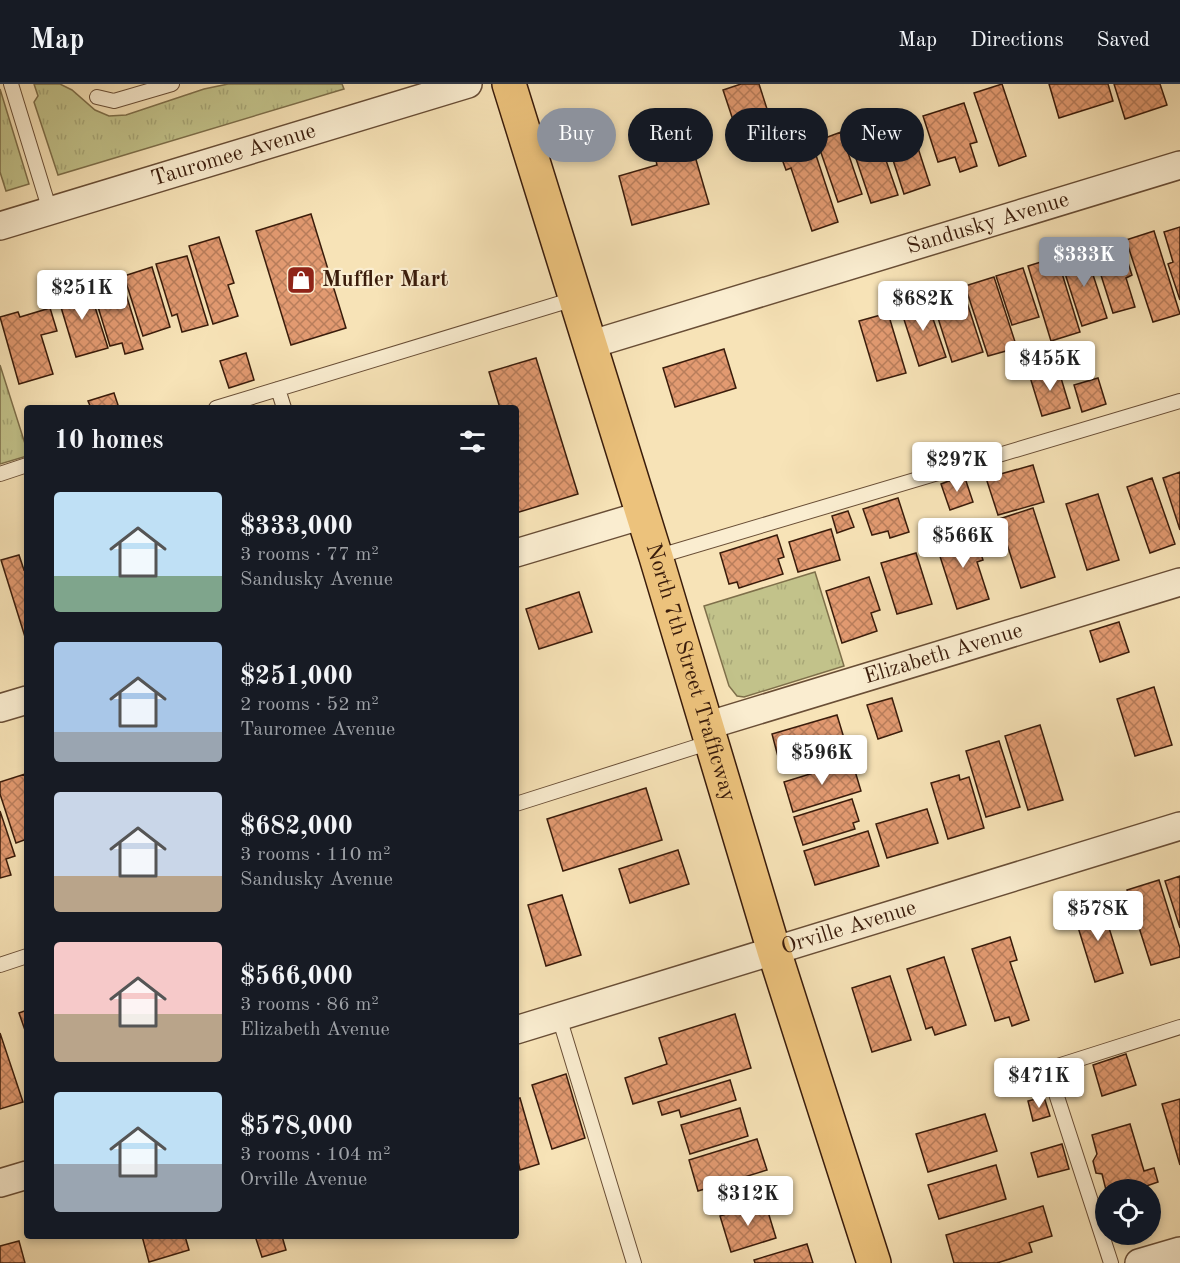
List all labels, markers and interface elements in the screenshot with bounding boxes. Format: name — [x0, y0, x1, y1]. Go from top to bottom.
text: Map — [30, 27, 84, 55]
text: Map — [898, 30, 937, 51]
text: Directions — [970, 30, 1064, 51]
text: Saved — [1097, 30, 1150, 51]
chip: Buy — [537, 108, 616, 162]
chip: Rent — [628, 108, 713, 162]
chip: Filters — [725, 108, 828, 162]
chip: New — [840, 108, 924, 162]
street label: Tauromee Avenue — [149, 120, 318, 190]
street label: Sandusky Avenue — [904, 188, 1072, 259]
pin: $333K — [1042, 237, 1126, 288]
text: $333K — [1053, 246, 1115, 266]
shop icon: Muffler Mart — [285, 264, 317, 296]
place label: Muffler Mart — [322, 269, 448, 291]
pin: $251K — [40, 270, 124, 321]
text: $251K — [51, 279, 113, 299]
pin: $682K — [881, 281, 965, 332]
text: $682K — [892, 290, 954, 310]
pin: $455K — [1008, 341, 1092, 392]
text: $455K — [1019, 350, 1081, 370]
icon: filters — [456, 425, 489, 458]
text: 10 homes — [54, 428, 163, 454]
pin: $297K — [915, 442, 999, 493]
text: $297K — [926, 451, 988, 471]
text: $333,000 — [240, 514, 353, 540]
icon: home — [102, 516, 174, 588]
pin: $566K — [921, 518, 1005, 569]
text: $566K — [932, 527, 994, 547]
street label: North 7th Street Trafficway — [641, 541, 740, 805]
text: 3 rooms · 77 m² — [240, 545, 379, 565]
text: Sandusky Avenue — [240, 570, 393, 590]
street label: Elizabeth Avenue — [861, 619, 1025, 688]
text: $251,000 — [240, 664, 353, 690]
icon: home — [102, 666, 174, 738]
text: 2 rooms · 52 m² — [240, 695, 379, 715]
text: Tauromee Avenue — [240, 720, 395, 740]
pin: $596K — [780, 735, 864, 786]
text: $596K — [791, 744, 853, 764]
text: $682,000 — [240, 814, 353, 840]
icon: home — [102, 816, 174, 888]
text: 3 rooms · 110 m² — [240, 845, 390, 865]
text: Sandusky Avenue — [240, 870, 393, 890]
pin: $578K — [1056, 891, 1140, 942]
street label: Orville Avenue — [778, 897, 919, 959]
text: $578K — [1067, 900, 1129, 920]
text: $566,000 — [240, 964, 353, 990]
icon: home — [102, 966, 174, 1038]
text: 3 rooms · 86 m² — [240, 995, 379, 1015]
text: Elizabeth Avenue — [240, 1020, 390, 1040]
pin: $471K — [997, 1058, 1081, 1109]
text: $471K — [1008, 1067, 1070, 1087]
text: $578,000 — [240, 1114, 353, 1140]
icon: home — [102, 1116, 174, 1188]
text: 3 rooms · 104 m² — [240, 1145, 390, 1165]
text: Orville Avenue — [240, 1170, 367, 1190]
pin: $312K — [706, 1176, 790, 1227]
map controls — [1095, 1179, 1161, 1245]
button: locate — [1095, 1179, 1161, 1245]
text: $312K — [717, 1185, 779, 1205]

